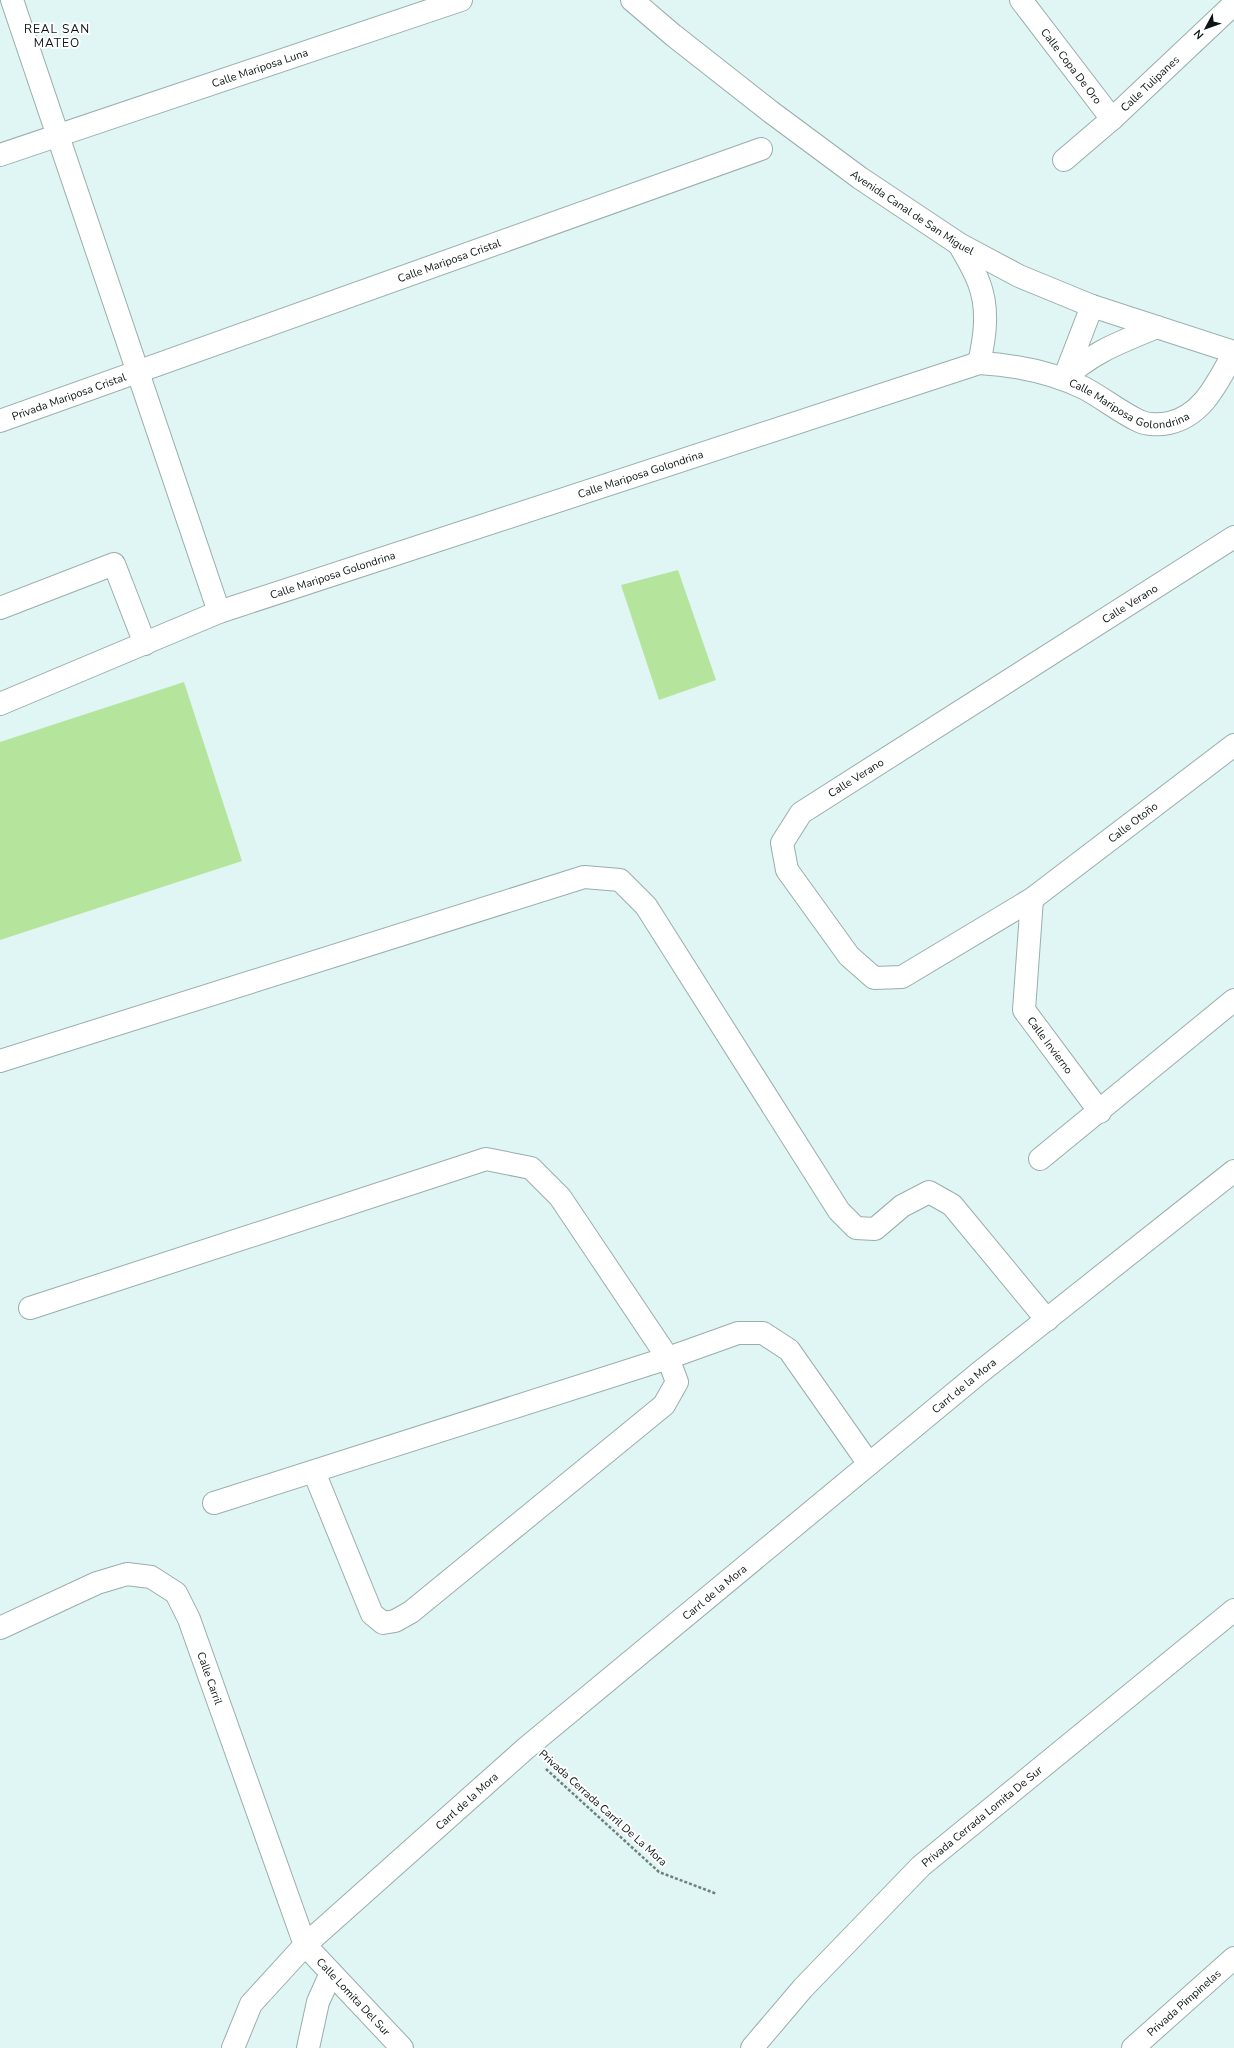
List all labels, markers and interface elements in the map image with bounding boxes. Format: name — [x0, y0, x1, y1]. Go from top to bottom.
north arrow — [1186, 8, 1226, 48]
district label: REAL SAN MATEO — [24, 21, 90, 51]
street label: Calle Copa De Oro — [1038, 25, 1105, 107]
text: N — [1190, 26, 1207, 42]
street label: Calle Mariposa Luna — [210, 44, 310, 91]
street label: Calle Tulipanes — [1117, 52, 1182, 115]
street label: Avenida Canal de San Miguel — [848, 166, 977, 259]
street label: Calle Mariposa Cristal — [395, 235, 504, 286]
street label: Privada Mariposa Cristal — [10, 369, 129, 424]
street label: Calle Mariposa Golondrina — [1067, 375, 1192, 432]
street label: Calle Mariposa Golondrina — [576, 446, 705, 501]
street label: Calle Mariposa Golondrina — [268, 547, 397, 602]
street label: Calle Verano — [1099, 581, 1161, 627]
street label: Calle Verano — [825, 755, 887, 801]
street label: Calle Otoño — [1105, 798, 1161, 846]
street label: Calle Invierno — [1024, 1013, 1076, 1077]
street label: Carrl de la Mora — [929, 1355, 999, 1417]
street label: Carrl de la Mora — [679, 1561, 750, 1623]
street label: Calle Carril — [194, 1650, 227, 1707]
street label: Privada Cerrada Carril De La Mora — [536, 1746, 670, 1870]
street label: Privada Cerrada Lomita De Sur — [918, 1762, 1045, 1870]
street label: Carrl de la Mora — [432, 1769, 501, 1833]
street label: Calle Lomita Del Sur — [313, 1954, 394, 2039]
street label: Privada Pimpinelas — [1144, 1966, 1224, 2040]

